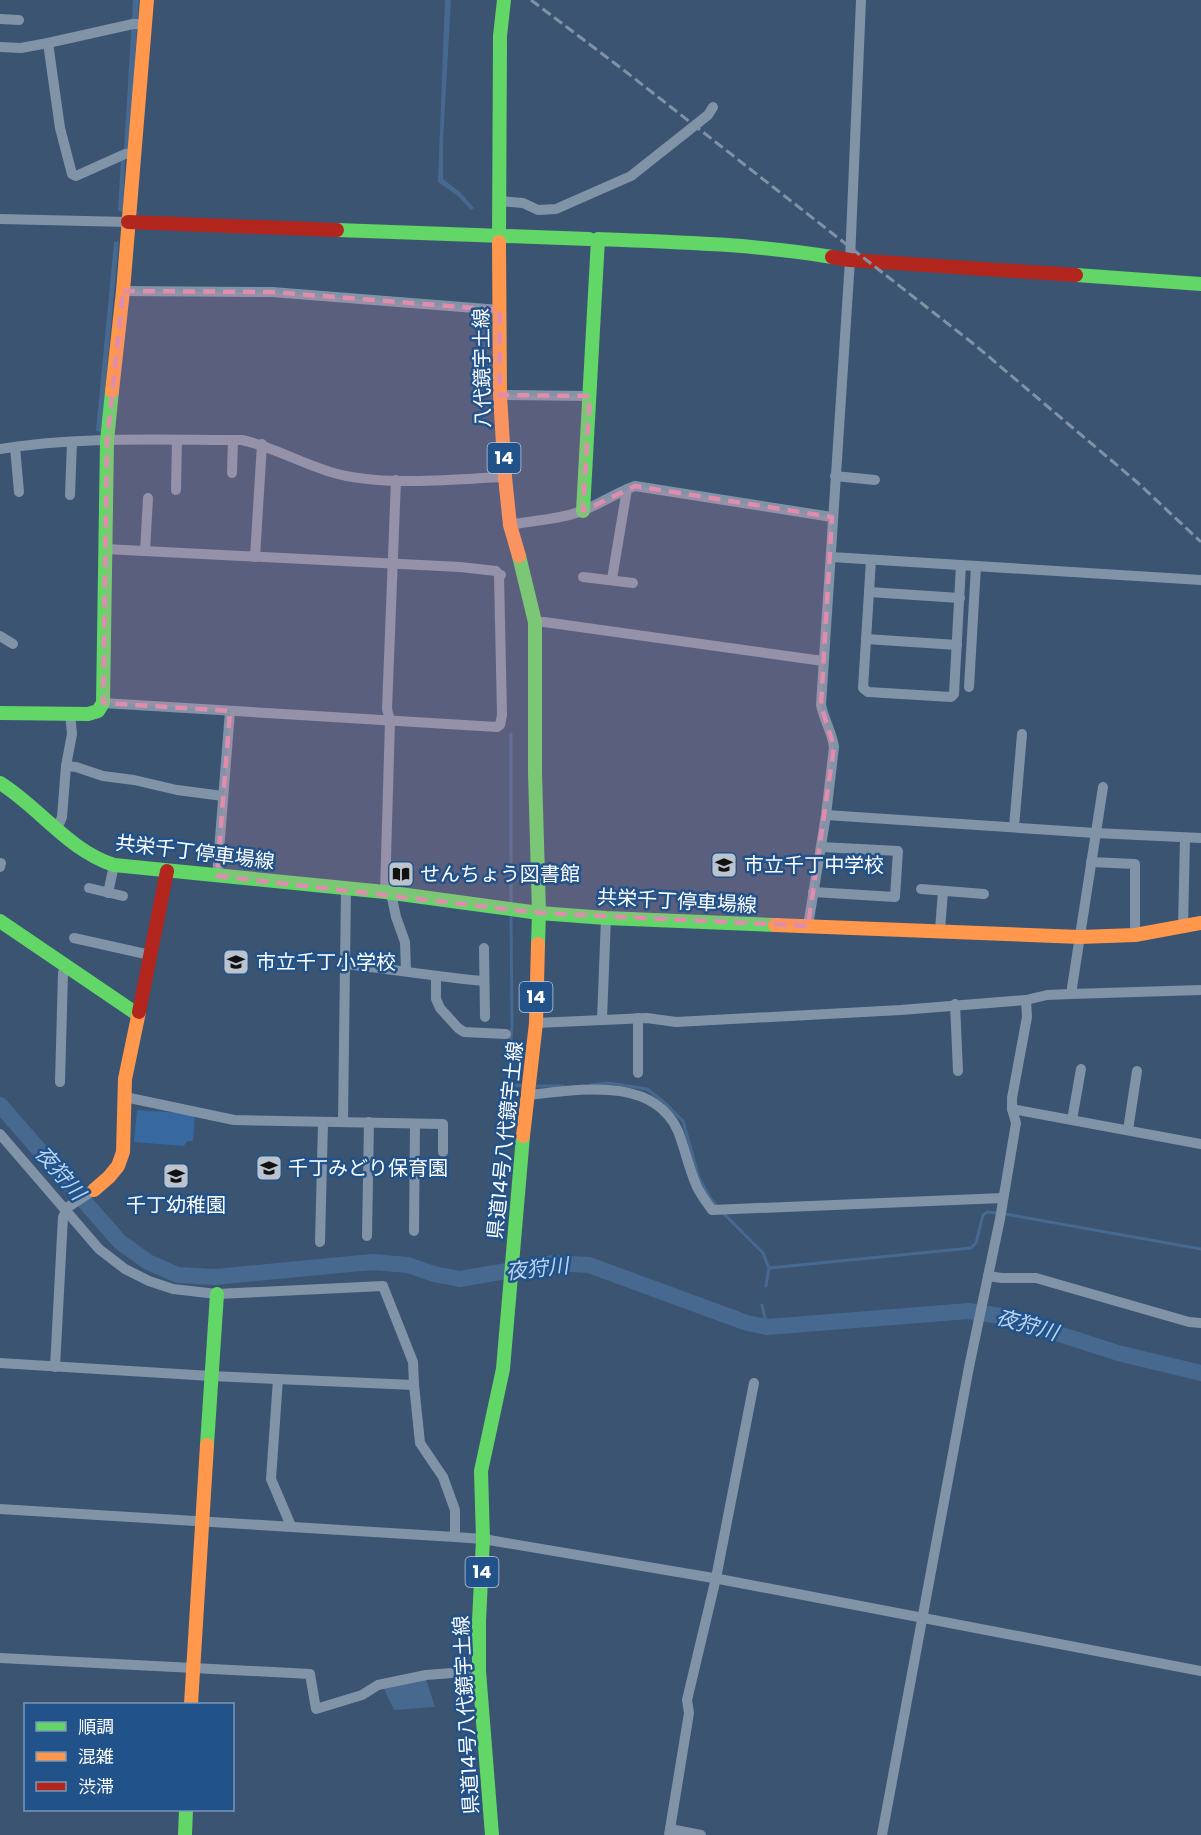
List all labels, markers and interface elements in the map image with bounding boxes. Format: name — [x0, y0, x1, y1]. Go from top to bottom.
street label: 八代鏡宇土線 — [467, 308, 497, 428]
road number: 14 — [488, 443, 520, 473]
street label: 共栄千丁停車場線 — [114, 828, 276, 876]
school or university icon: 市立千丁中学校 — [709, 850, 739, 880]
place label: 市立千丁中学校 — [744, 851, 884, 879]
library icon: せんちょう図書館 — [386, 859, 416, 889]
place label: せんちょう図書館 — [420, 860, 580, 888]
street label: 共栄千丁停車場線 — [596, 883, 758, 919]
school or university icon: 市立千丁小学校 — [221, 947, 251, 977]
place label: 市立千丁小学校 — [256, 948, 396, 976]
road number: 14 — [520, 982, 552, 1012]
street label: 県道14号八代鏡宇土線 — [481, 1040, 529, 1240]
water label: 夜狩川 — [29, 1139, 93, 1207]
school or university icon: 千丁みどり保育園 — [254, 1153, 284, 1183]
place label: 千丁みどり保育園 — [288, 1154, 448, 1182]
school or university icon: 千丁幼稚園 — [161, 1161, 191, 1191]
place label: 千丁幼稚園 — [126, 1191, 226, 1219]
water label: 夜狩川 — [504, 1251, 572, 1286]
water label: 夜狩川 — [993, 1302, 1063, 1348]
road number: 14 — [466, 1557, 498, 1587]
street label: 県道14号八代鏡宇土線 — [447, 1615, 485, 1815]
legend — [24, 1703, 234, 1811]
text: 順調 — [78, 1714, 114, 1739]
text: 混雑 — [78, 1744, 114, 1769]
text: 渋滞 — [78, 1774, 114, 1799]

